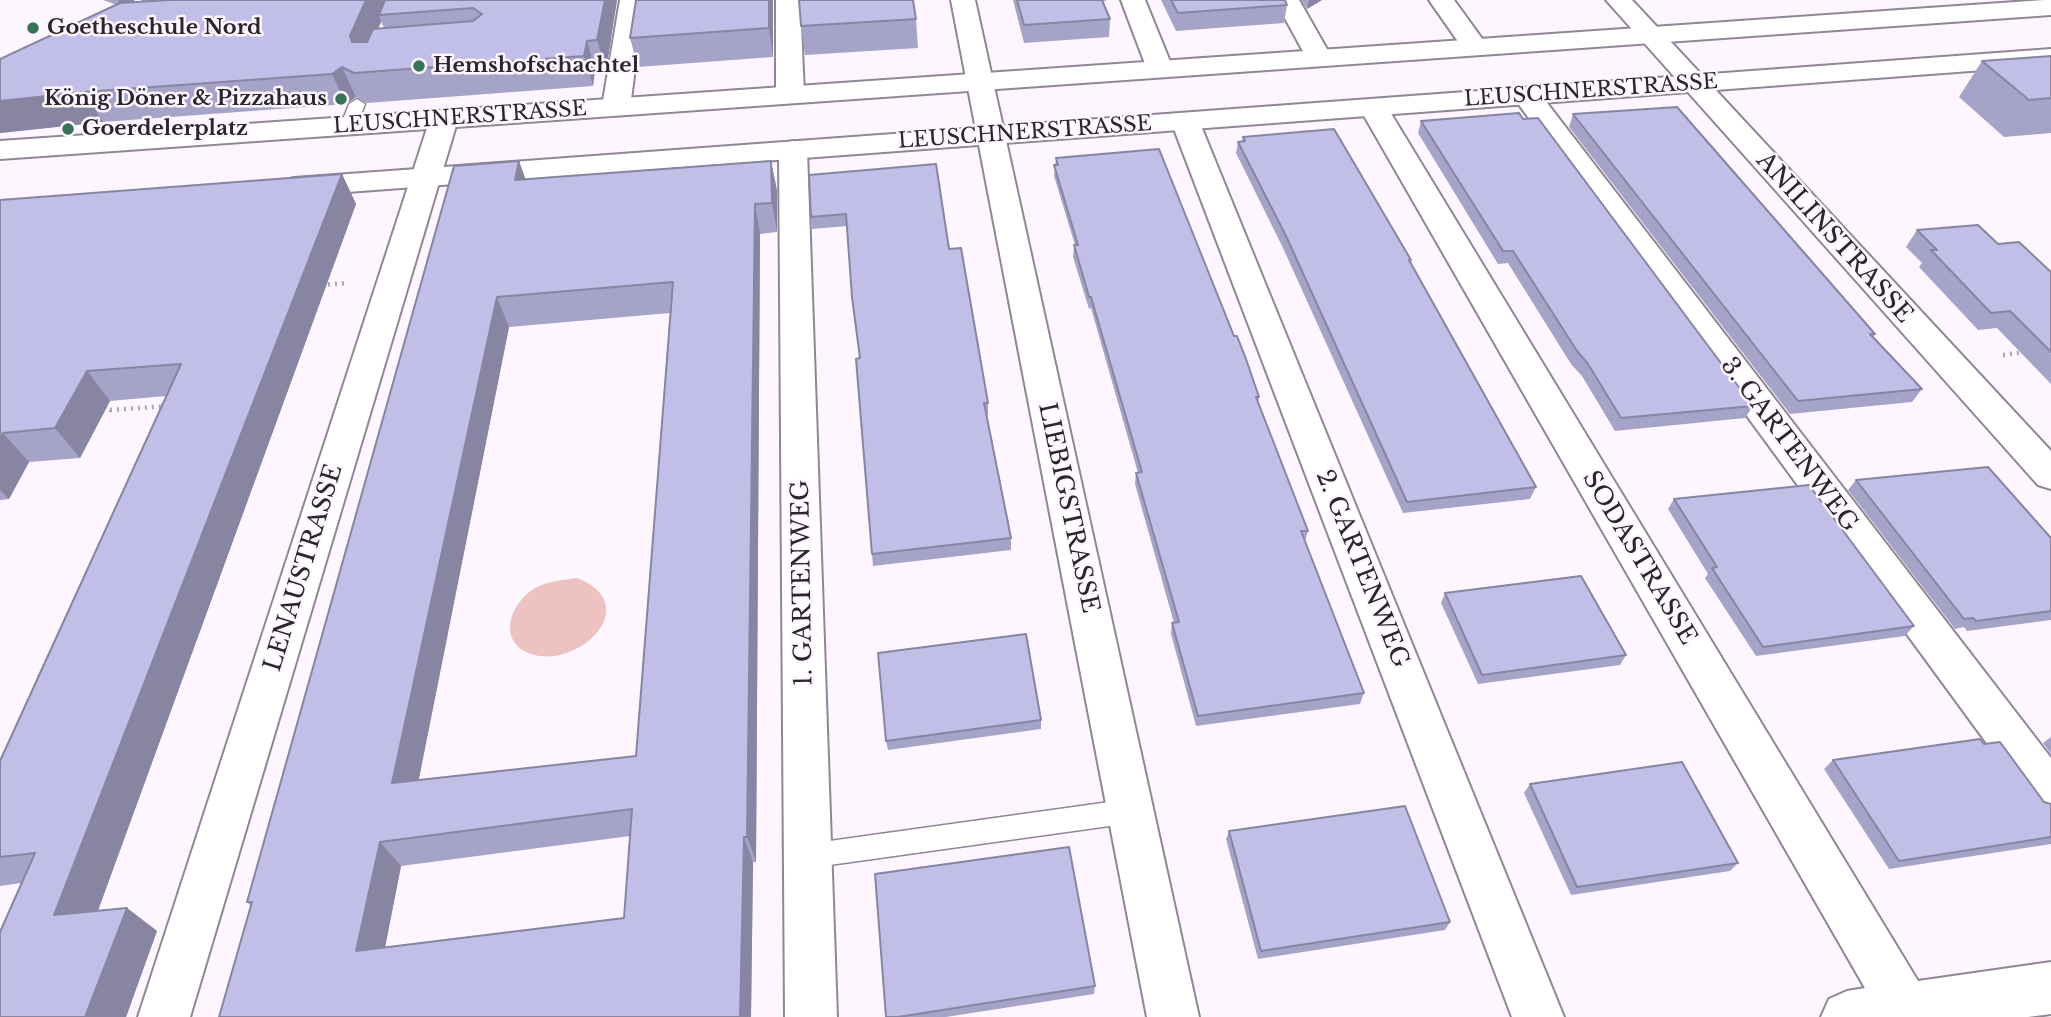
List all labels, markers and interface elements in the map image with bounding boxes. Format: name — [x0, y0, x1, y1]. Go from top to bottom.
place label: Goetheschule Nord — [47, 15, 262, 41]
marker: Goetheschule Nord — [25, 20, 41, 36]
place label: Hemshofschachtel — [433, 53, 639, 79]
marker: Hemshofschachtel — [411, 58, 427, 74]
street label: LEUSCHNERSTRASSE — [1463, 70, 1719, 112]
place label: König Döner & Pizzahaus — [44, 86, 327, 112]
marker: König Döner & Pizzahaus — [333, 91, 349, 107]
street label: LEUSCHNERSTRASSE — [332, 97, 588, 139]
street label: LEUSCHNERSTRASSE — [897, 112, 1153, 154]
place label: Goerdelerplatz — [82, 116, 248, 142]
marker: Goerdelerplatz — [60, 121, 76, 137]
street label: ANILINSTRASSE — [1750, 147, 1918, 329]
street label: 3. GARTENWEG — [1714, 352, 1864, 538]
street label: LIEBIGSTRASSE — [1032, 400, 1104, 616]
street label: LENAUSTRASSE — [259, 461, 349, 675]
street label: 2. GARTENWEG — [1309, 466, 1415, 672]
street label: SODASTRASSE — [1576, 466, 1702, 650]
street label: 1. GARTENWEG — [787, 480, 819, 686]

